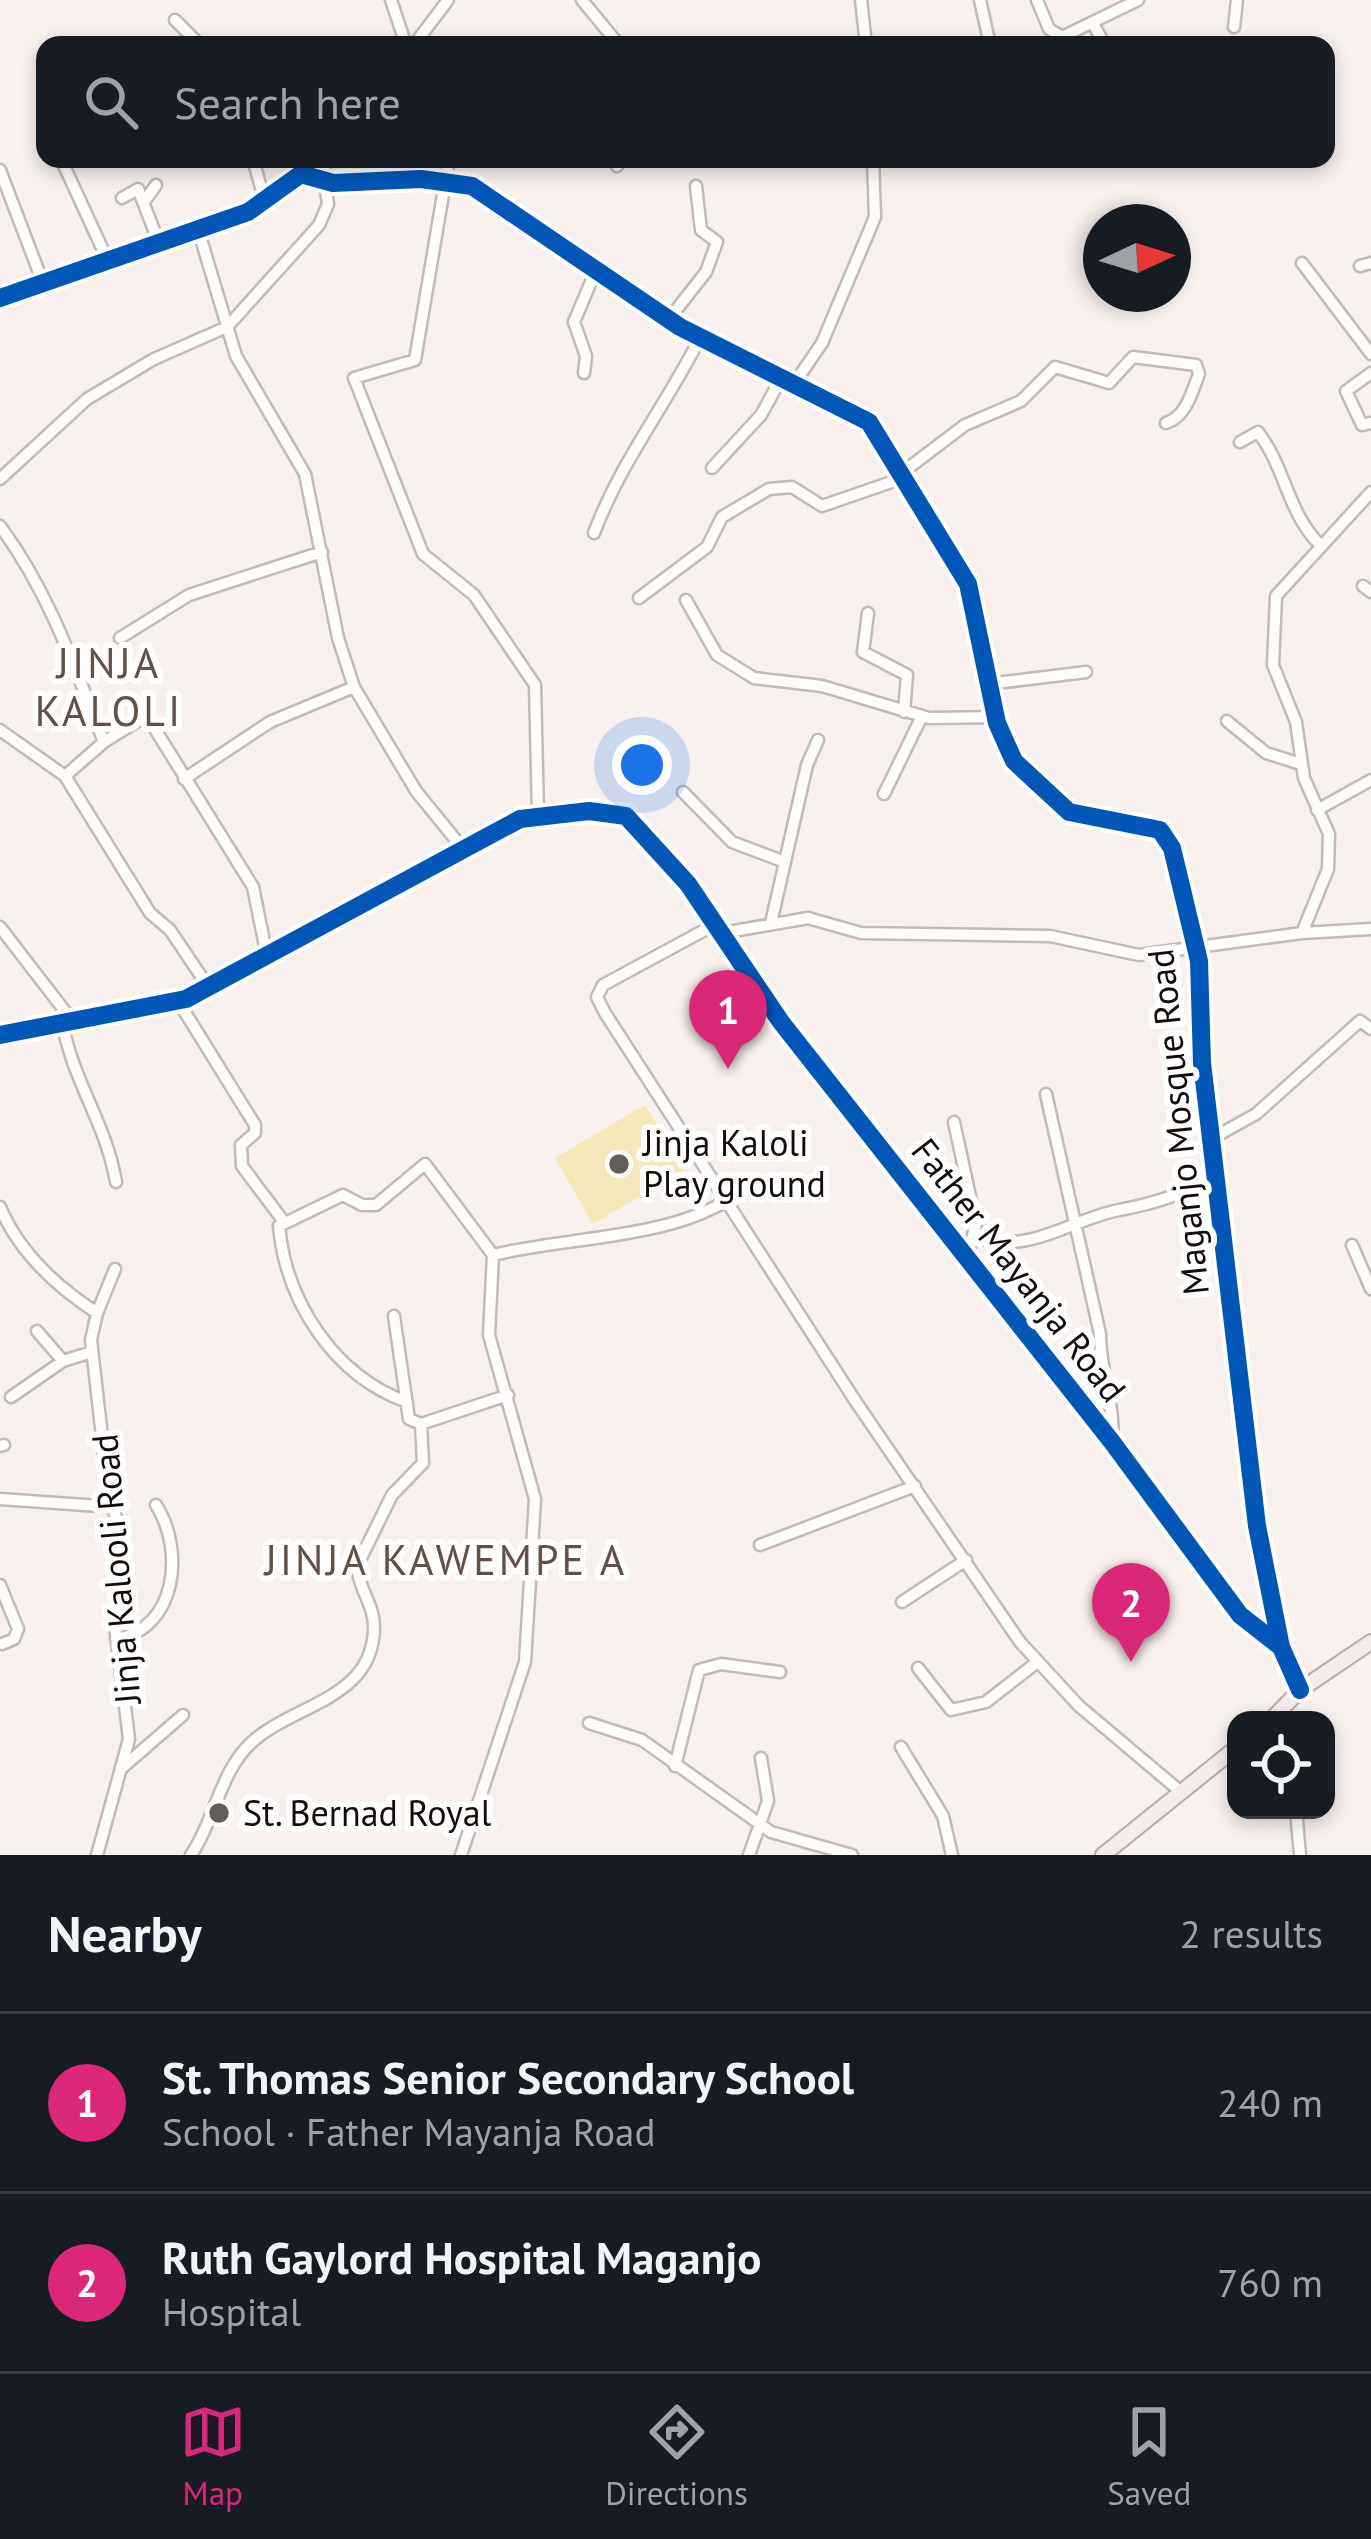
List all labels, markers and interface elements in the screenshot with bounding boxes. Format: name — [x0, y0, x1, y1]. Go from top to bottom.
search box — [36, 36, 1335, 168]
icon: search — [78, 69, 144, 135]
text: Search here — [174, 73, 401, 131]
north arrow — [1083, 204, 1191, 312]
district label: JINJA KALOLI — [35, 635, 183, 738]
your location — [612, 735, 672, 795]
street label: Maganjo Mosque Road — [1136, 947, 1219, 1297]
pin: 1 — [689, 970, 767, 1069]
place label: Jinja Kaloli Play ground — [641, 1119, 826, 1207]
street label: Father Mayanja Road — [902, 1128, 1137, 1411]
marker: Jinja Kaloli Play ground — [606, 1151, 632, 1177]
street label: Jinja Kalooli Road — [80, 1432, 151, 1708]
district label: JINJA KAWEMPE A — [263, 1532, 627, 1587]
pin: 2 — [1092, 1563, 1170, 1662]
map controls — [1227, 1711, 1335, 1819]
button: locate — [1227, 1711, 1335, 1819]
place label: St. Bernad Royal — [243, 1789, 492, 1836]
marker: St. Bernad Royal — [206, 1800, 232, 1826]
text: Nearby — [48, 1900, 202, 1966]
text: 2 results — [1180, 1908, 1323, 1959]
text: St. Thomas Senior Secondary School — [162, 2048, 854, 2106]
text: 1 — [76, 2077, 98, 2128]
text: 240 m — [1217, 2077, 1323, 2128]
text: School · Father Mayanja Road — [162, 2106, 655, 2157]
text: Ruth Gaylord Hospital Maganjo — [162, 2228, 761, 2286]
text: 2 — [76, 2257, 98, 2308]
text: 760 m — [1217, 2257, 1323, 2308]
text: Hospital — [162, 2286, 301, 2337]
tab: Map — [180, 2399, 246, 2514]
tab: Directions — [605, 2399, 748, 2514]
tab: Saved — [1107, 2399, 1191, 2514]

